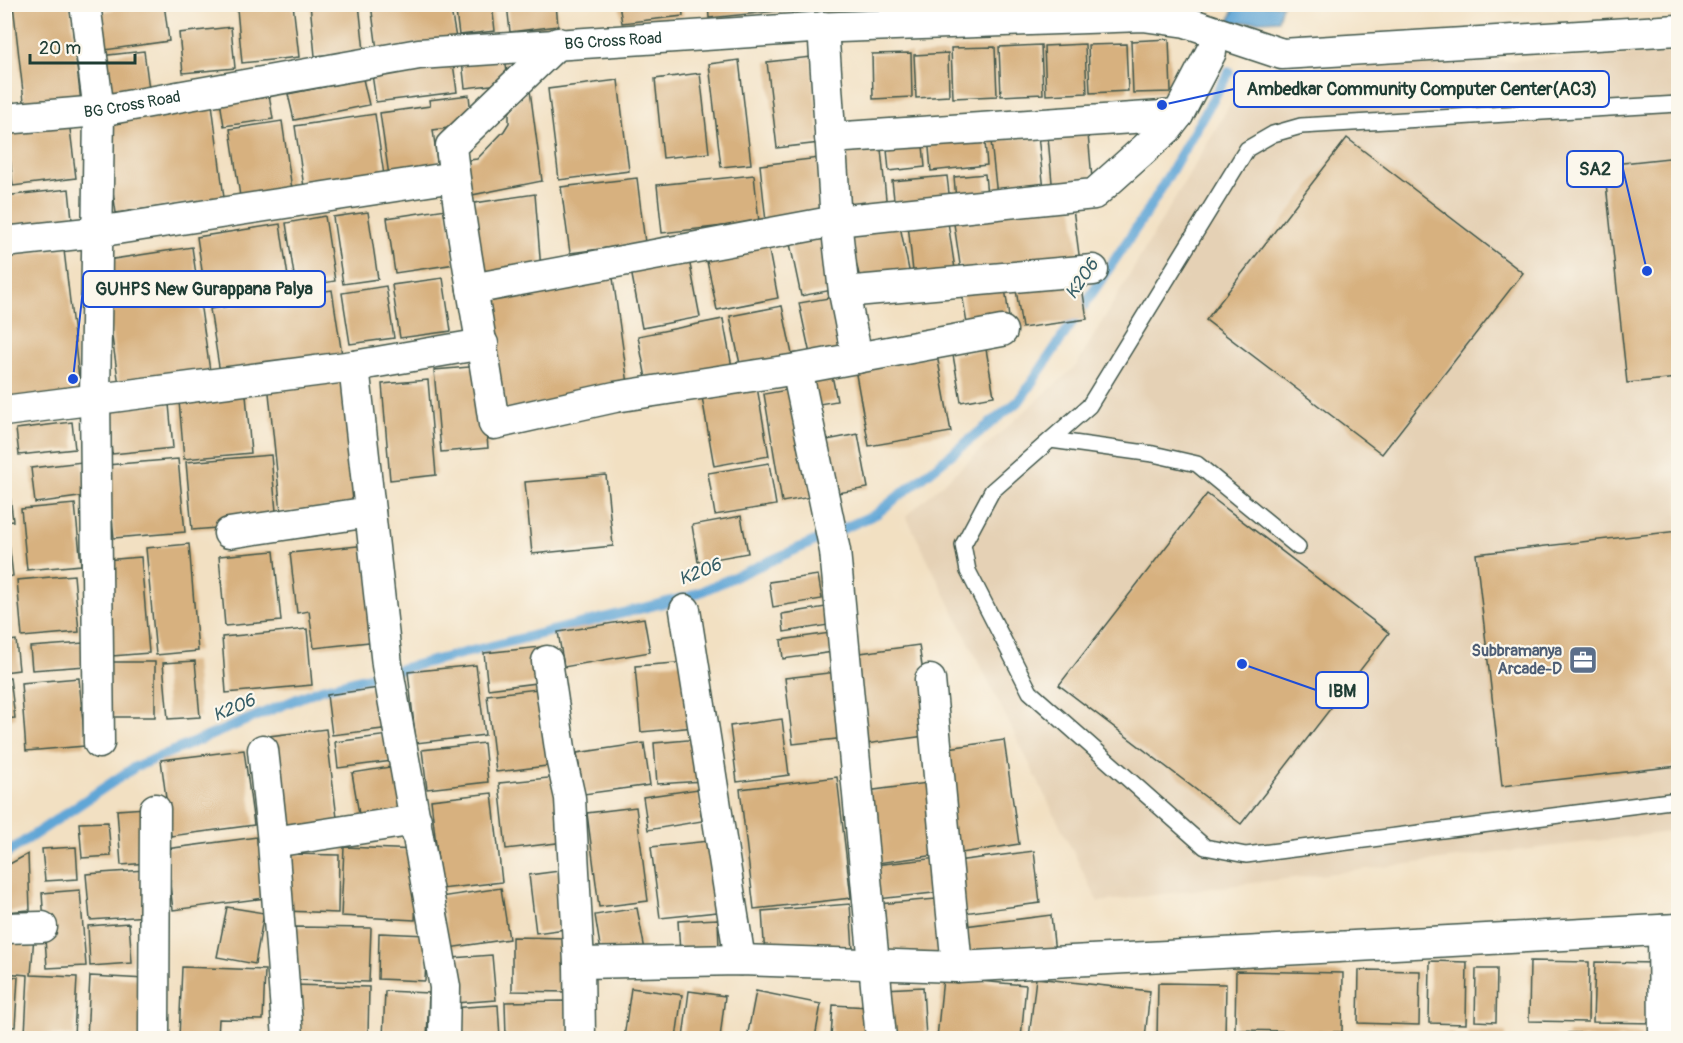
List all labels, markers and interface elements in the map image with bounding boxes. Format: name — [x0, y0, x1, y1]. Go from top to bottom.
scale bar — [30, 27, 135, 65]
street label: BG Cross Road — [564, 28, 663, 54]
text: 20 m — [39, 37, 81, 60]
callout: Ambedkar Community Computer Center(AC3) — [1234, 71, 1609, 107]
text: Ambedkar Community Computer Center(AC3) — [1247, 78, 1597, 101]
street label: BG Cross Road — [83, 87, 182, 122]
callout: SA2 — [1567, 151, 1623, 187]
text: SA2 — [1579, 158, 1611, 181]
water label: K206 — [1060, 253, 1105, 304]
callout: GUHPS New Gurappana Palya — [83, 271, 325, 307]
text: GUHPS New Gurappana Palya — [95, 278, 313, 301]
water label: K206 — [675, 553, 726, 591]
place label: Subbramanya Arcade-D — [1472, 641, 1563, 679]
office icon: Subbramanya Arcade-D — [1567, 644, 1599, 676]
callout: IBM — [1316, 672, 1368, 708]
text: IBM — [1328, 680, 1356, 703]
water label: K206 — [209, 688, 260, 727]

